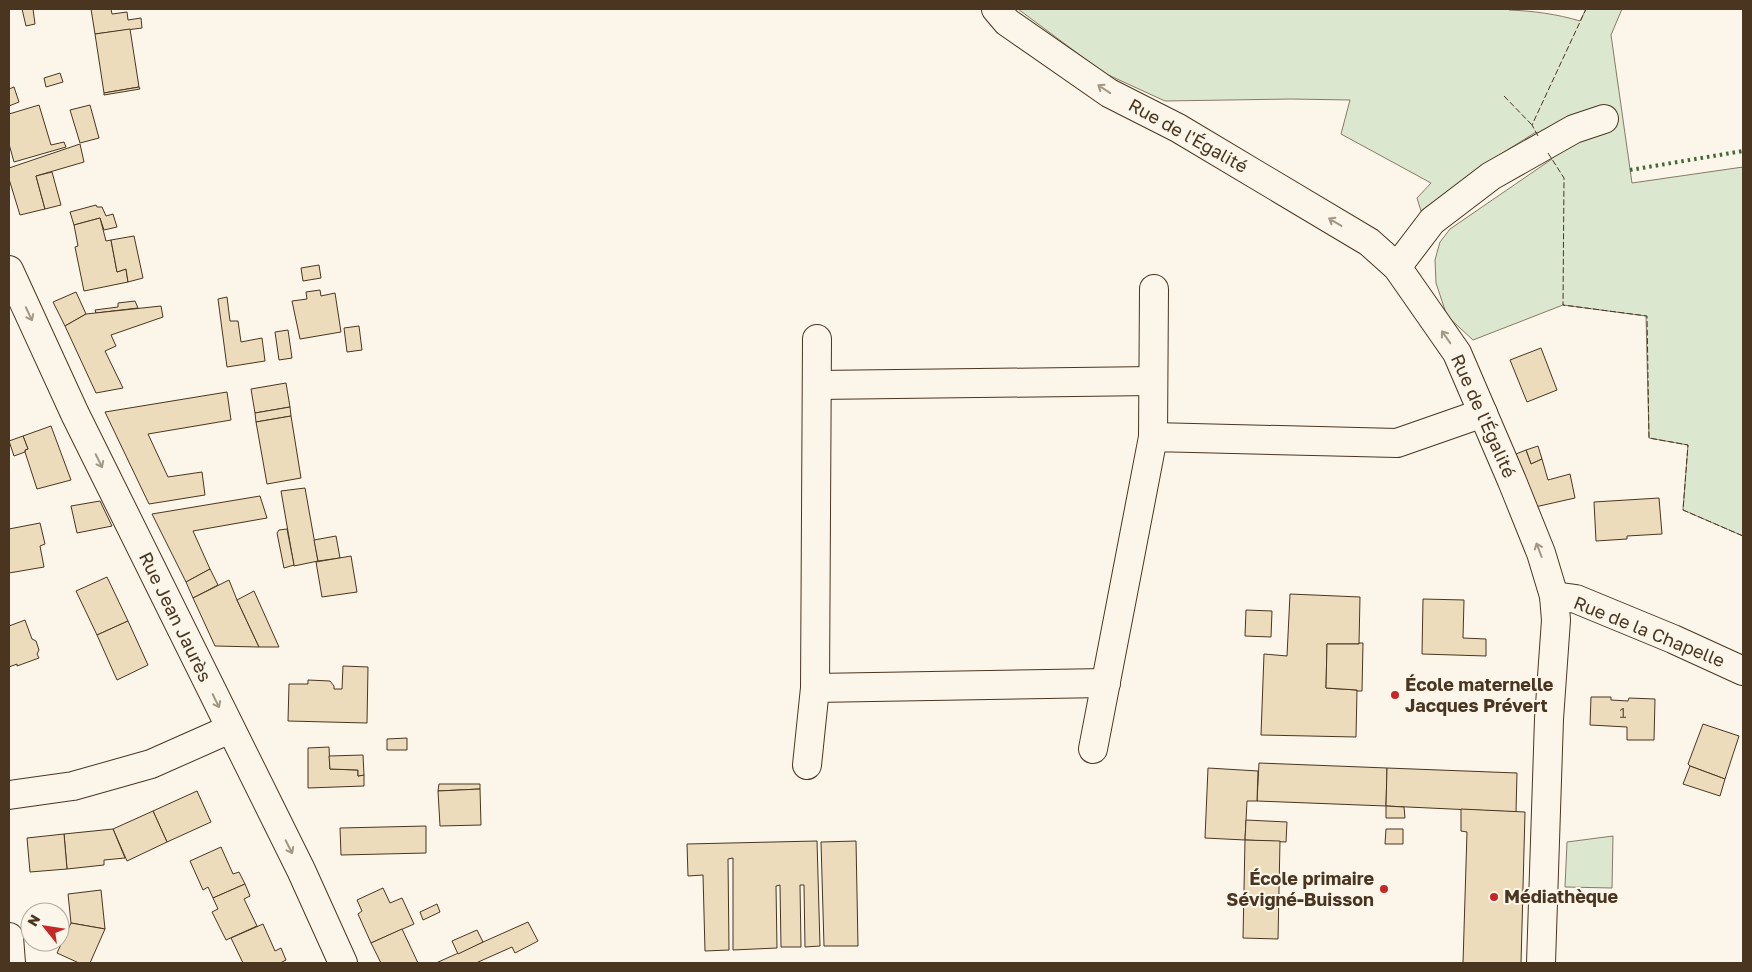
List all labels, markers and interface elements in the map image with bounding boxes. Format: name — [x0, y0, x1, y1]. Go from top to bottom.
one-way arrow — [1097, 83, 1111, 93]
street label: Rue de l'Égalité — [1125, 93, 1252, 177]
one-way arrow — [1329, 216, 1343, 226]
one-way arrow — [25, 306, 35, 321]
one-way arrow — [1441, 330, 1451, 344]
street label: Rue de l'Égalité — [1447, 350, 1521, 481]
one-way arrow — [94, 453, 104, 468]
one-way arrow — [1534, 543, 1543, 558]
street label: Rue Jean Jaurès — [135, 548, 217, 685]
street label: Rue de la Chapelle — [1571, 591, 1728, 671]
place label: École maternelle Jacques Prévert — [1405, 673, 1554, 716]
marker: École maternelle Jacques Prévert — [1389, 689, 1401, 701]
one-way arrow — [212, 693, 222, 708]
house number: 1 — [1619, 703, 1627, 721]
one-way arrow — [284, 839, 294, 854]
place label: École primaire Sévigné-Buisson — [1226, 867, 1374, 910]
marker: École primaire Sévigné-Buisson — [1378, 883, 1390, 895]
place label: Médiathèque — [1504, 885, 1619, 907]
marker: Médiathèque — [1488, 891, 1500, 903]
north arrow — [20, 902, 70, 952]
text: N — [23, 911, 43, 929]

